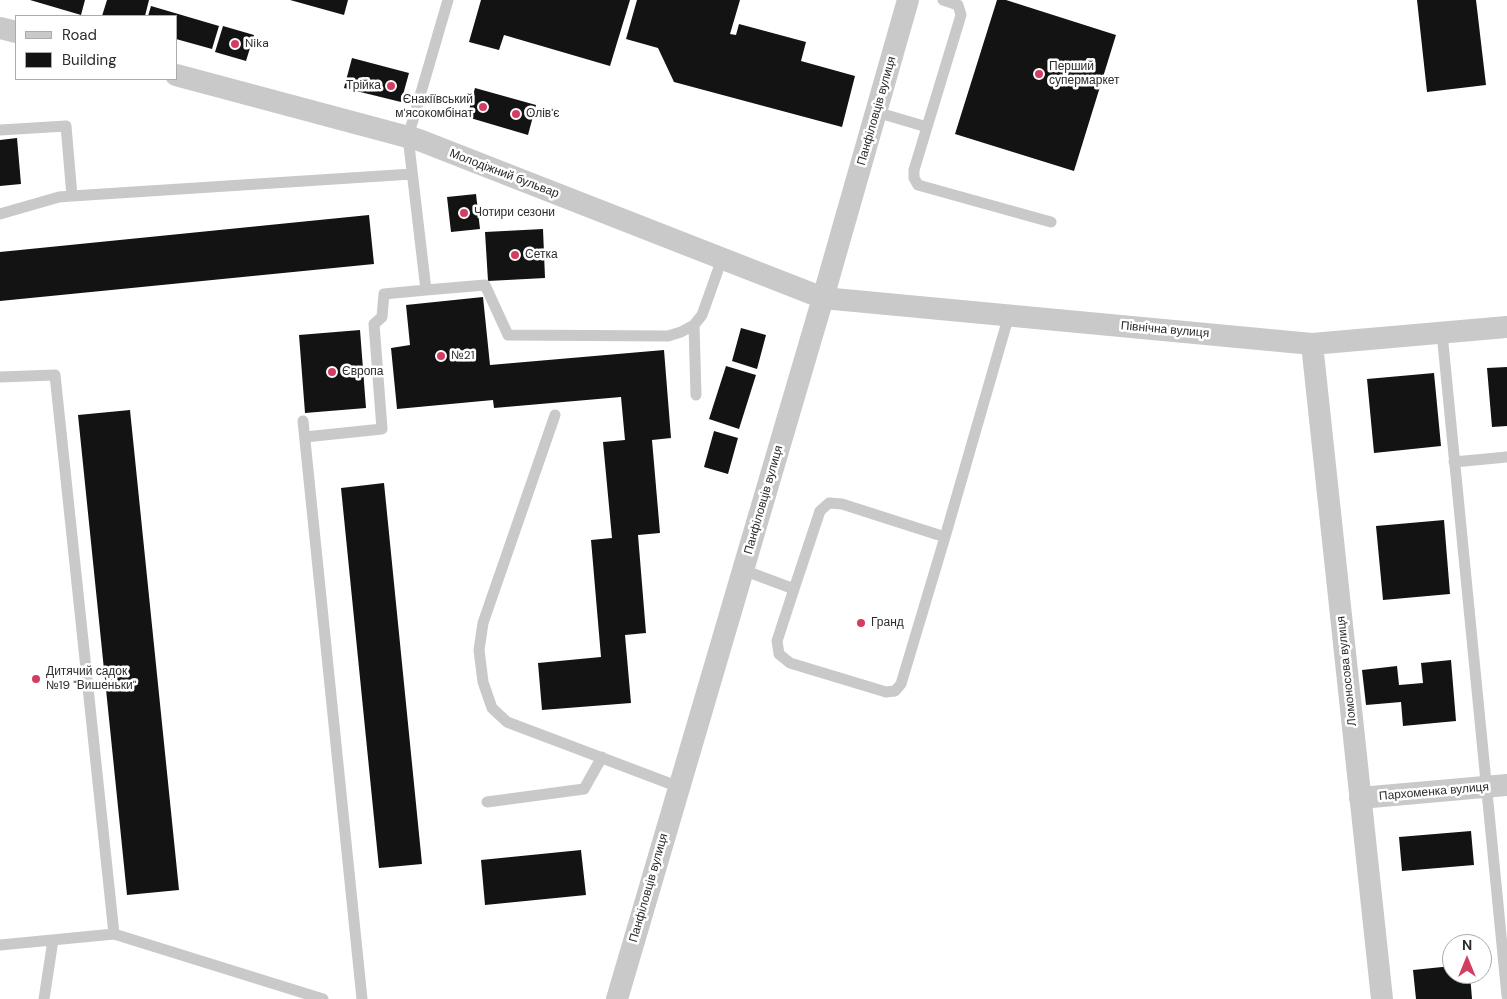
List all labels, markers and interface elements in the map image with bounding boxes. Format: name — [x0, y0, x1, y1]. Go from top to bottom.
legend — [15, 15, 178, 80]
text: Road — [62, 25, 97, 45]
place label: Nika — [245, 37, 269, 51]
marker: Nika — [229, 38, 241, 50]
text: Building — [62, 50, 117, 70]
street label: Панфіловців вулиця — [855, 55, 899, 167]
place label: Перший супермаркет — [1049, 60, 1120, 88]
marker: Перший супермаркет — [1033, 68, 1045, 80]
place label: Трійка — [346, 79, 381, 93]
marker: Трійка — [385, 80, 397, 92]
place label: Єнакіївський м'ясокомбінат — [395, 93, 473, 121]
marker: Єнакіївський м'ясокомбінат — [477, 101, 489, 113]
place label: Олів'є — [526, 107, 559, 121]
marker: Олів'є — [510, 108, 522, 120]
street label: Молодіжний бульвар — [447, 146, 561, 202]
place label: Чотири сезони — [474, 206, 555, 220]
marker: Чотири сезони — [458, 207, 470, 219]
place label: Сетка — [525, 248, 558, 262]
marker: Сетка — [509, 249, 521, 261]
street label: Північна вулиця — [1120, 319, 1210, 341]
place label: №21 — [451, 349, 475, 363]
marker: №21 — [435, 350, 447, 362]
place label: Європа — [342, 365, 384, 379]
marker: Європа — [326, 366, 338, 378]
street label: Панфіловців вулиця — [742, 444, 786, 556]
street label: Ломоносова вулиця — [1334, 615, 1360, 727]
place label: Гранд — [871, 616, 904, 630]
marker: Гранд — [855, 617, 867, 629]
place label: Дитячий садок №19 "Вишеньки" — [46, 665, 136, 693]
marker: Дитячий садок №19 "Вишеньки" — [30, 673, 42, 685]
street label: Пархоменка вулиця — [1378, 780, 1490, 804]
street label: Панфіловців вулиця — [627, 832, 671, 944]
north arrow — [1442, 934, 1492, 984]
text: N — [1462, 936, 1472, 954]

